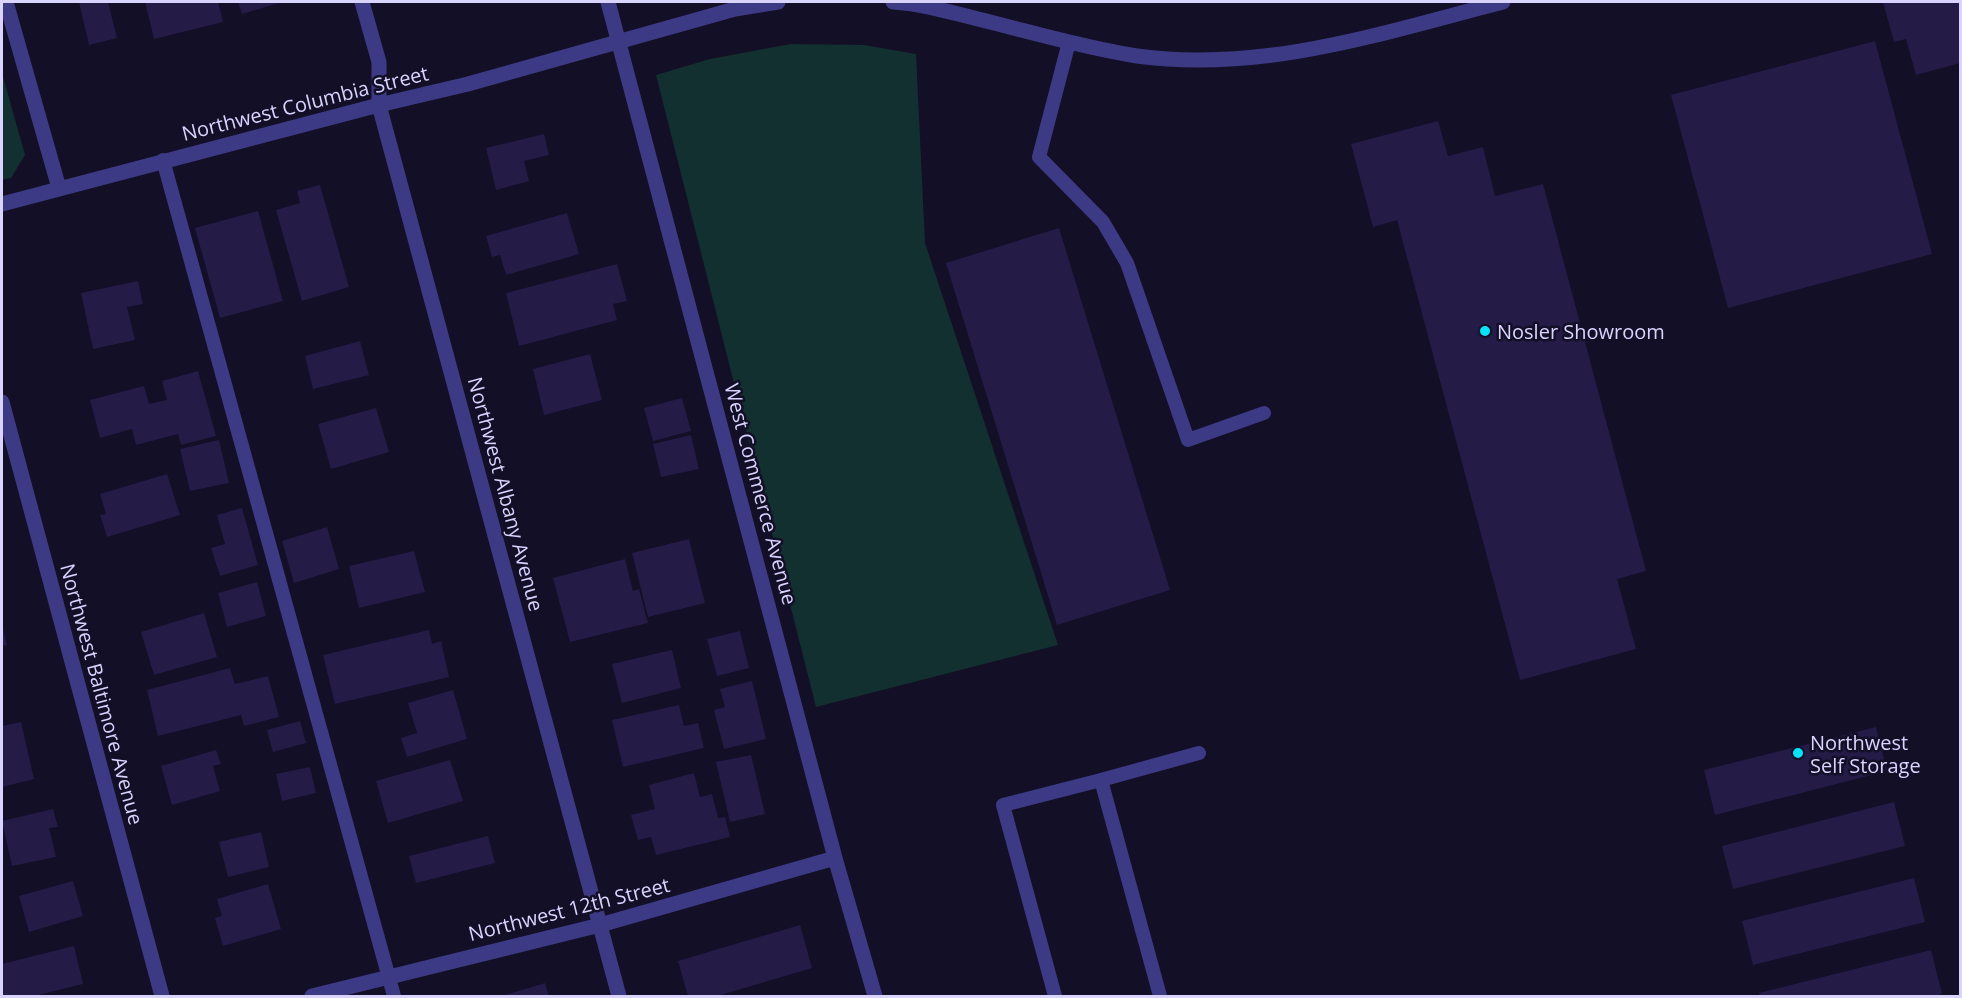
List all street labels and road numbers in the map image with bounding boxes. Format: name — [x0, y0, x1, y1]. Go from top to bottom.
street label: Northwest Columbia Street — [179, 59, 431, 147]
street label: Northwest Albany Avenue — [462, 374, 550, 614]
street label: West Commerce Avenue — [718, 380, 804, 608]
street label: Northwest Baltimore Avenue — [54, 560, 150, 828]
street label: Northwest 12th Street — [466, 871, 672, 947]

